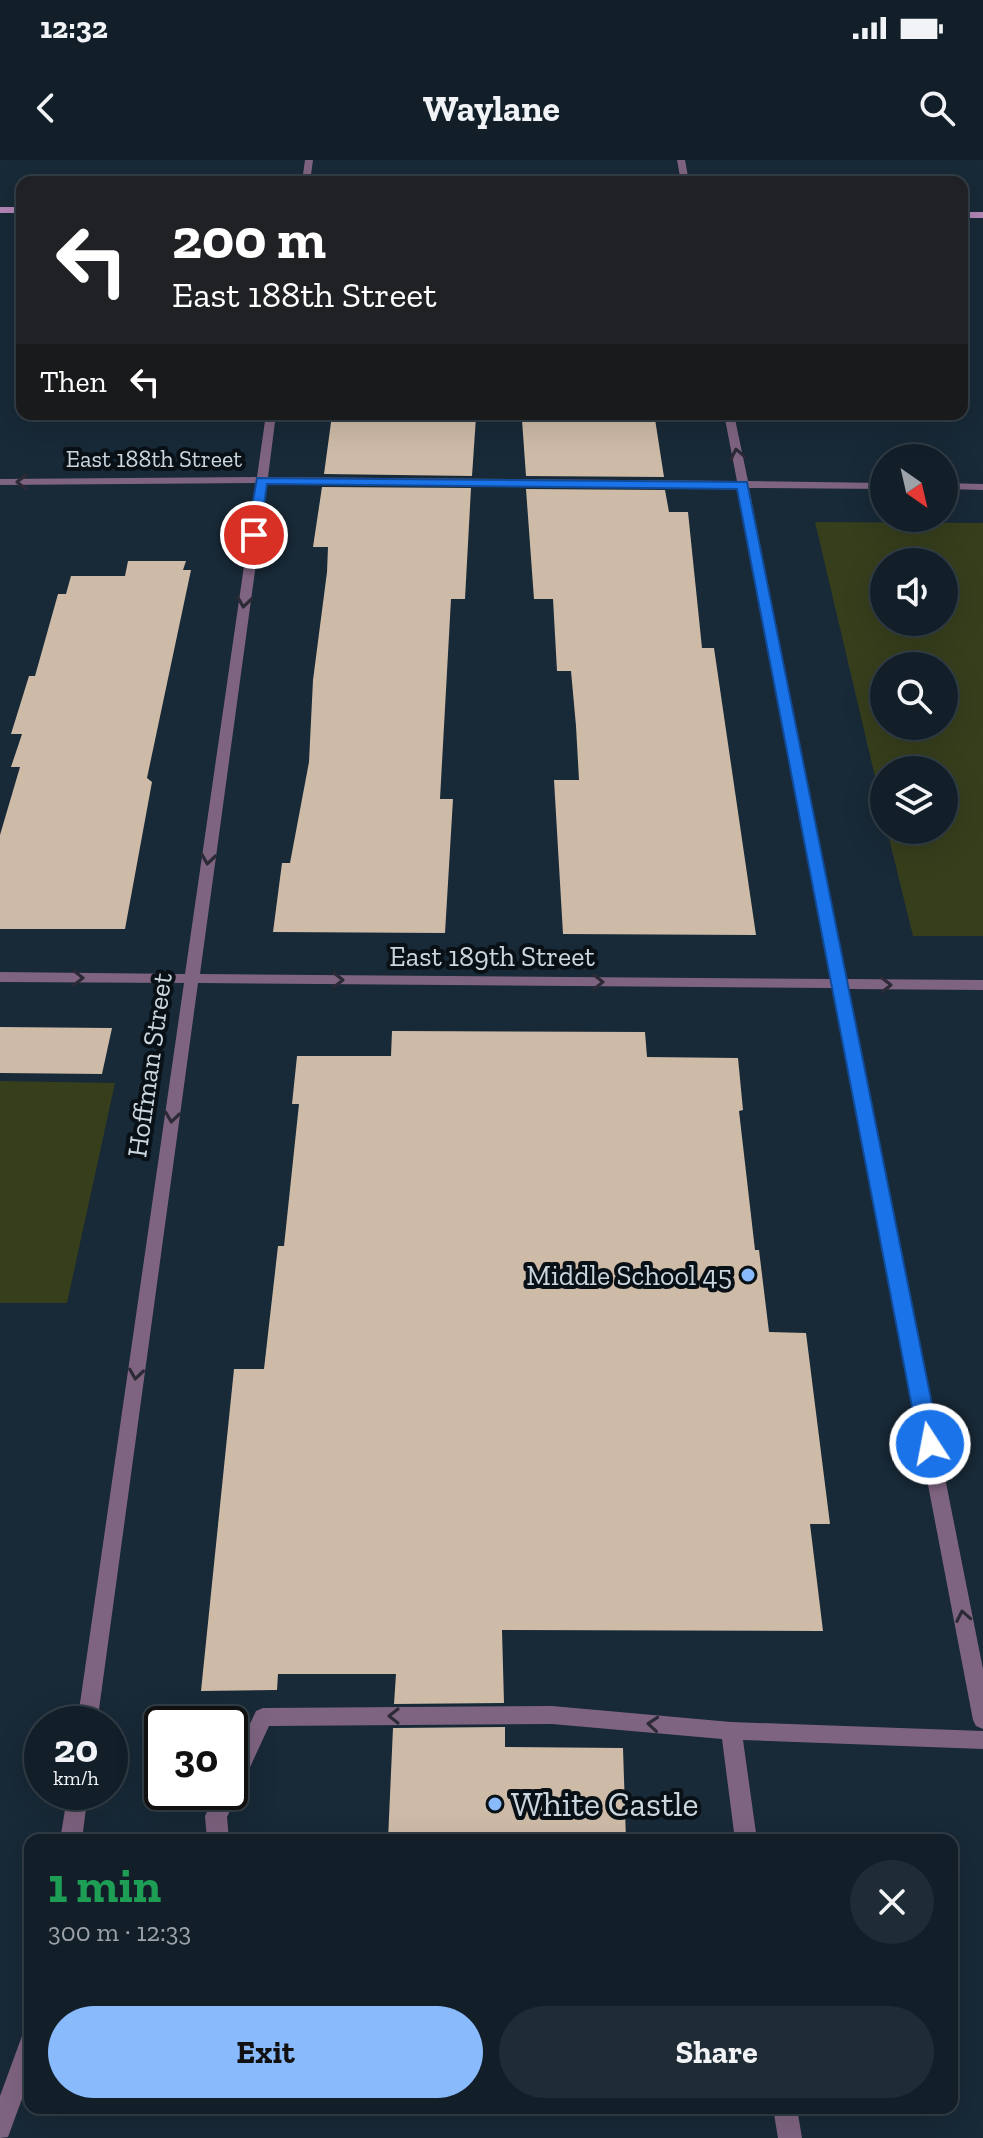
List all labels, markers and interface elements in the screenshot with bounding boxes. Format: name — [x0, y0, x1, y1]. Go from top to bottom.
text: 12:32 — [40, 10, 108, 46]
icon: back — [24, 86, 68, 130]
icon: search — [915, 86, 959, 130]
text: Waylane — [423, 87, 560, 130]
text: 200 m — [172, 205, 326, 272]
icon: left — [40, 208, 144, 312]
text: East 188th Street — [172, 273, 437, 316]
icon: left — [123, 360, 167, 404]
text: Then — [40, 364, 107, 400]
street label: East 188th Street — [66, 444, 242, 473]
north arrow — [870, 444, 958, 532]
map controls — [870, 444, 958, 844]
one-way arrow — [729, 447, 746, 460]
one-way arrow — [15, 473, 28, 491]
pin — [220, 501, 288, 569]
icon: arrive — [232, 513, 276, 557]
button: sound — [870, 548, 958, 636]
one-way arrow — [236, 595, 253, 609]
button: search — [870, 652, 958, 740]
button: layers — [870, 756, 958, 844]
one-way arrow — [200, 853, 217, 866]
street label: East 189th Street — [389, 940, 595, 973]
one-way arrow — [72, 969, 85, 987]
street label: Hoffman Street — [120, 970, 179, 1159]
one-way arrow — [332, 972, 345, 989]
one-way arrow — [592, 974, 605, 991]
one-way arrow — [880, 976, 893, 994]
one-way arrow — [164, 1110, 181, 1124]
place label: Middle School 45 — [526, 1259, 732, 1292]
marker: Middle School 45 — [739, 1266, 757, 1284]
one-way arrow — [128, 1368, 145, 1381]
position arrow — [888, 1402, 972, 1486]
one-way arrow — [955, 1610, 972, 1623]
speed limit sign: 30 — [144, 1706, 248, 1810]
one-way arrow — [387, 1707, 400, 1725]
one-way arrow — [646, 1716, 659, 1733]
text: 20 — [54, 1724, 98, 1772]
text: km/h — [53, 1766, 99, 1790]
place label: White Castle — [511, 1784, 699, 1825]
marker: White Castle — [486, 1795, 504, 1813]
text: 1 min — [48, 1857, 161, 1914]
button: close — [850, 1860, 934, 1944]
text: 300 m · 12:33 — [48, 1916, 191, 1948]
button: Exit — [48, 2006, 483, 2098]
button: Share — [499, 2006, 934, 2098]

